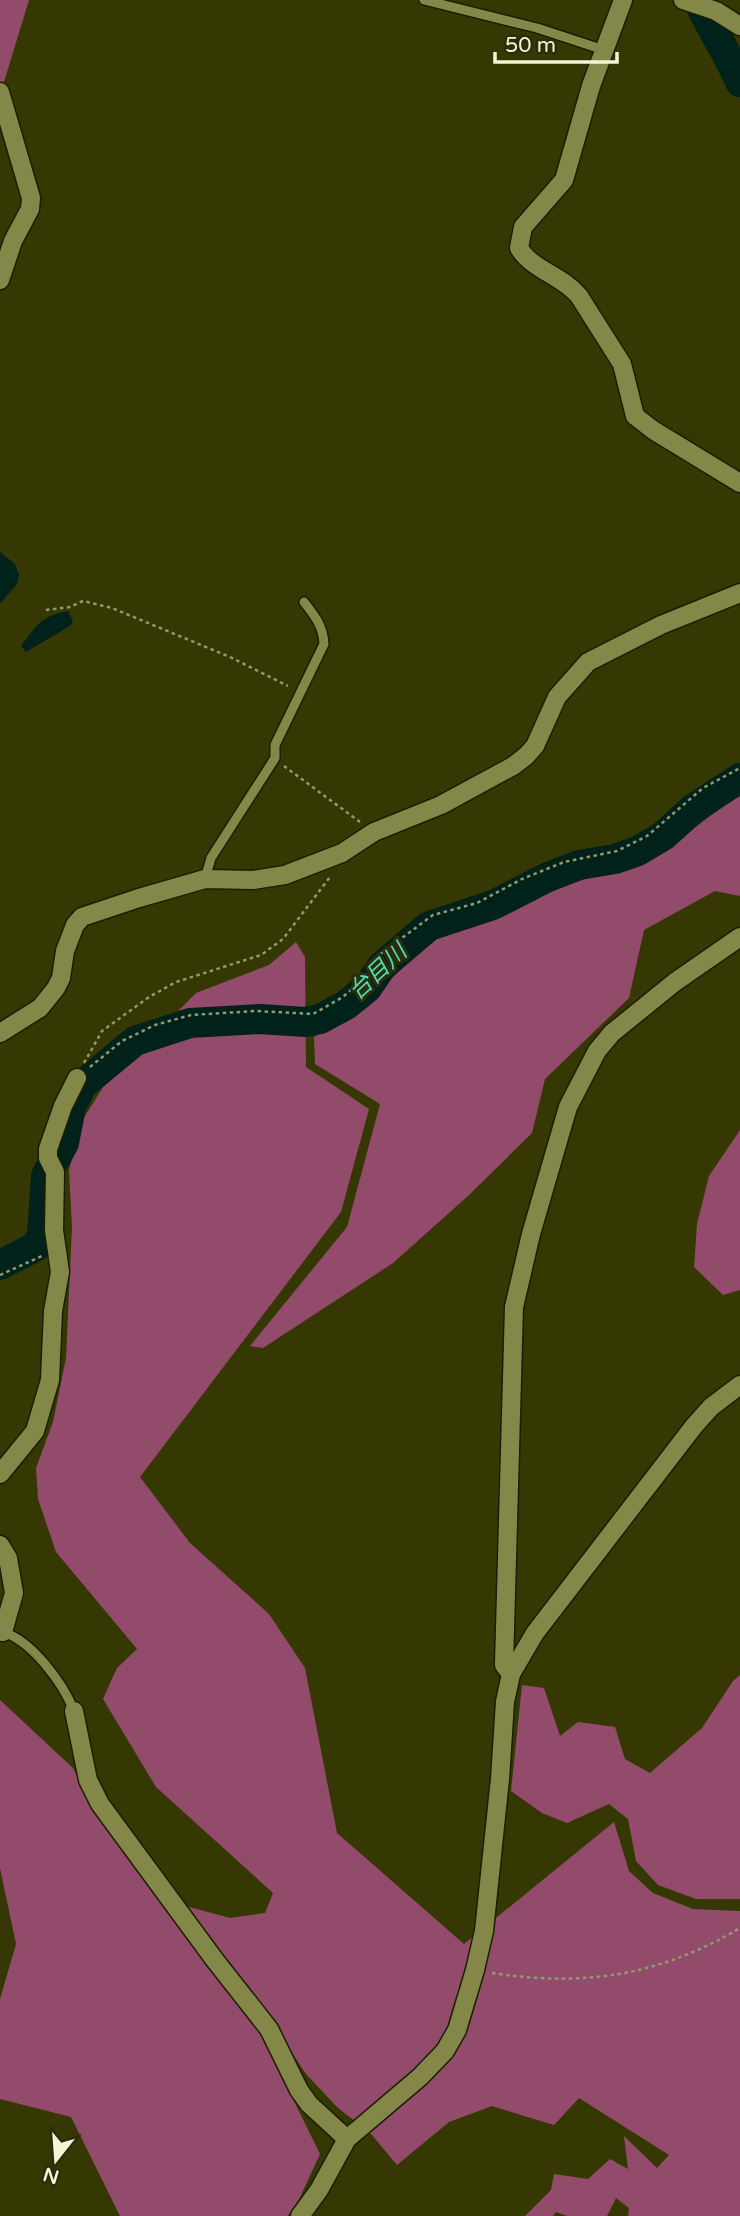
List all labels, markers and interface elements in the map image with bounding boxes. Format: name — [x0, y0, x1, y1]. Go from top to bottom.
scale bar — [495, 21, 618, 65]
text: 50 m — [505, 33, 556, 58]
water label: 台目川 — [343, 936, 415, 1006]
north arrow — [21, 2125, 91, 2195]
text: N — [41, 2163, 62, 2188]

